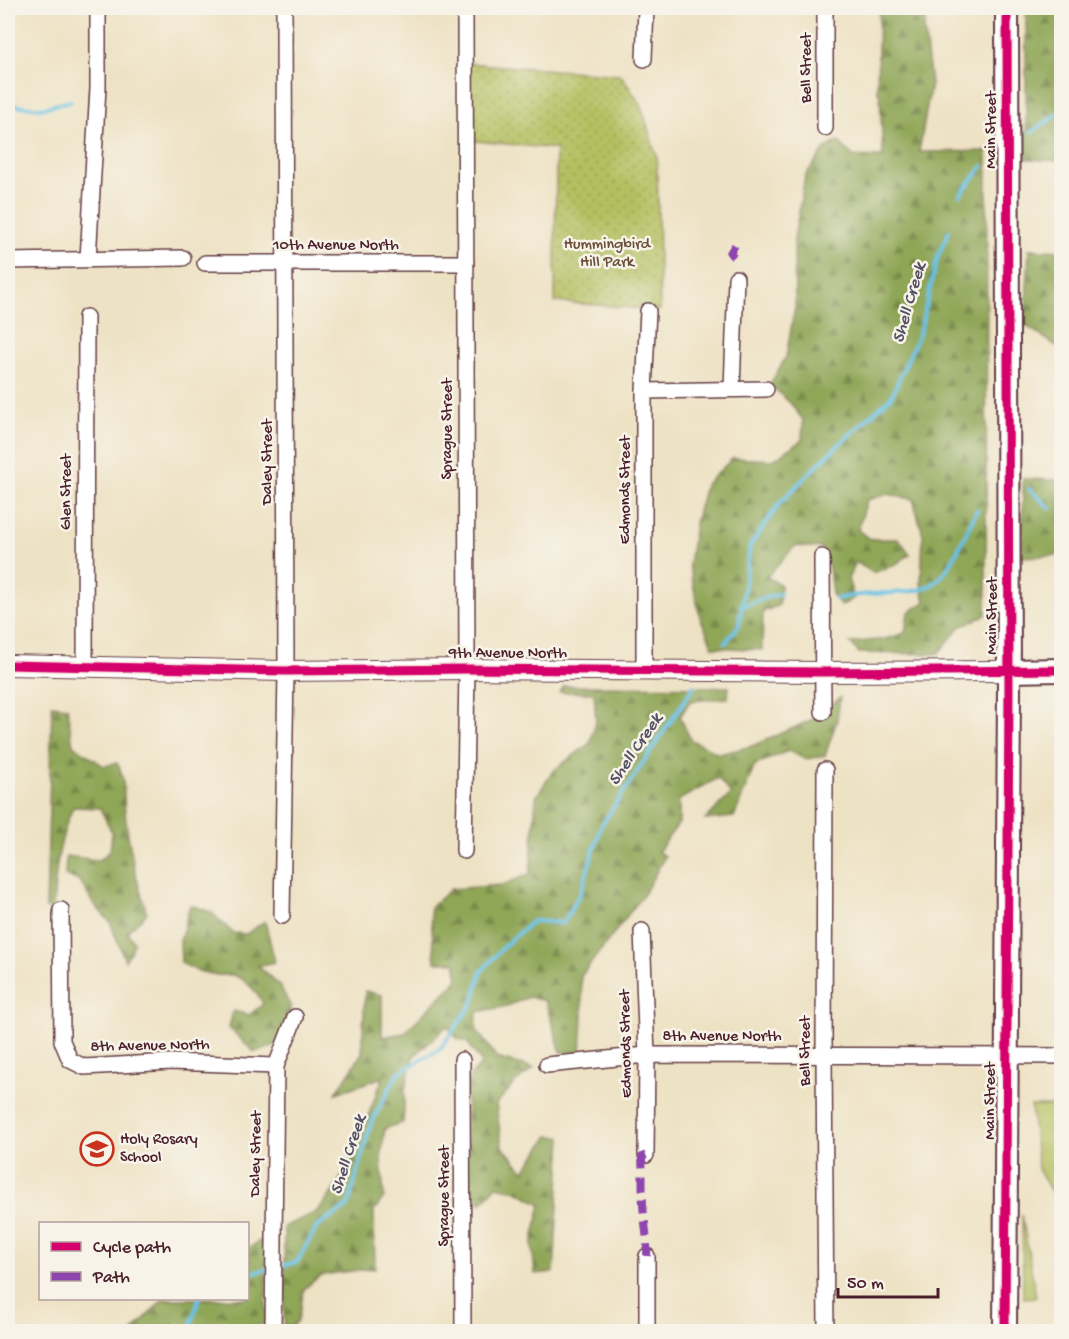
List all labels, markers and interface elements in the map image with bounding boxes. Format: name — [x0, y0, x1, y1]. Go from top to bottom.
street label: Bell Street — [798, 32, 817, 104]
street label: Main Street — [983, 90, 1002, 169]
park label: Hummingbird Hill Park — [564, 236, 652, 273]
street label: 10th Avenue North — [272, 237, 399, 256]
water label: Shell Creek — [889, 259, 932, 345]
street label: Sprague Street — [439, 377, 458, 480]
street label: Daley Street — [259, 418, 278, 506]
street label: Edmonds Street — [617, 434, 636, 544]
street label: Glen Street — [58, 453, 77, 530]
street label: Main Street — [984, 576, 1003, 655]
street label: 9th Avenue North — [448, 645, 568, 664]
water label: Shell Creek — [604, 708, 669, 790]
street label: Edmonds Street — [617, 988, 637, 1098]
street label: Bell Street — [797, 1015, 816, 1087]
street label: 8th Avenue North — [662, 1028, 782, 1047]
street label: 8th Avenue North — [90, 1036, 210, 1058]
street label: Main Street — [982, 1061, 1001, 1140]
street label: Daley Street — [247, 1110, 267, 1198]
water label: Shell Creek — [326, 1111, 372, 1197]
school or university icon: Holy Rosary School — [79, 1131, 115, 1167]
place label: Holy Rosary School — [120, 1131, 198, 1168]
street label: Sprague Street — [436, 1144, 455, 1247]
legend — [39, 1222, 249, 1300]
text: Cycle path — [93, 1238, 171, 1259]
scale bar — [838, 1261, 938, 1299]
text: Path — [92, 1268, 130, 1289]
text: 50 m — [847, 1274, 884, 1295]

